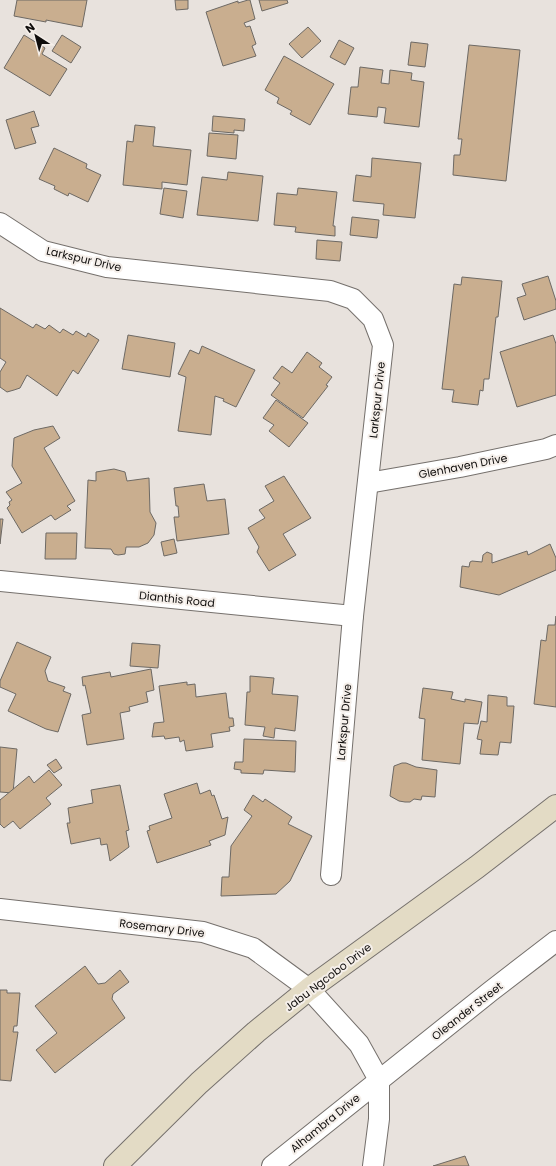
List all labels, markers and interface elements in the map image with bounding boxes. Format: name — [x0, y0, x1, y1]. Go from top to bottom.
north arrow — [16, 16, 56, 56]
text: N — [22, 19, 38, 37]
street label: Larkspur Drive — [45, 243, 123, 275]
street label: Larkspur Drive — [365, 361, 389, 439]
street label: Glenhaven Drive — [417, 450, 509, 482]
street label: Dianthis Road — [138, 587, 216, 611]
street label: Larkspur Drive — [333, 683, 355, 761]
street label: Rosemary Drive — [118, 915, 206, 941]
street label: Jabu Ngcobo Drive — [281, 939, 375, 1015]
street label: Oleander Street — [428, 978, 506, 1044]
street label: Alhambra Drive — [287, 1090, 363, 1156]

